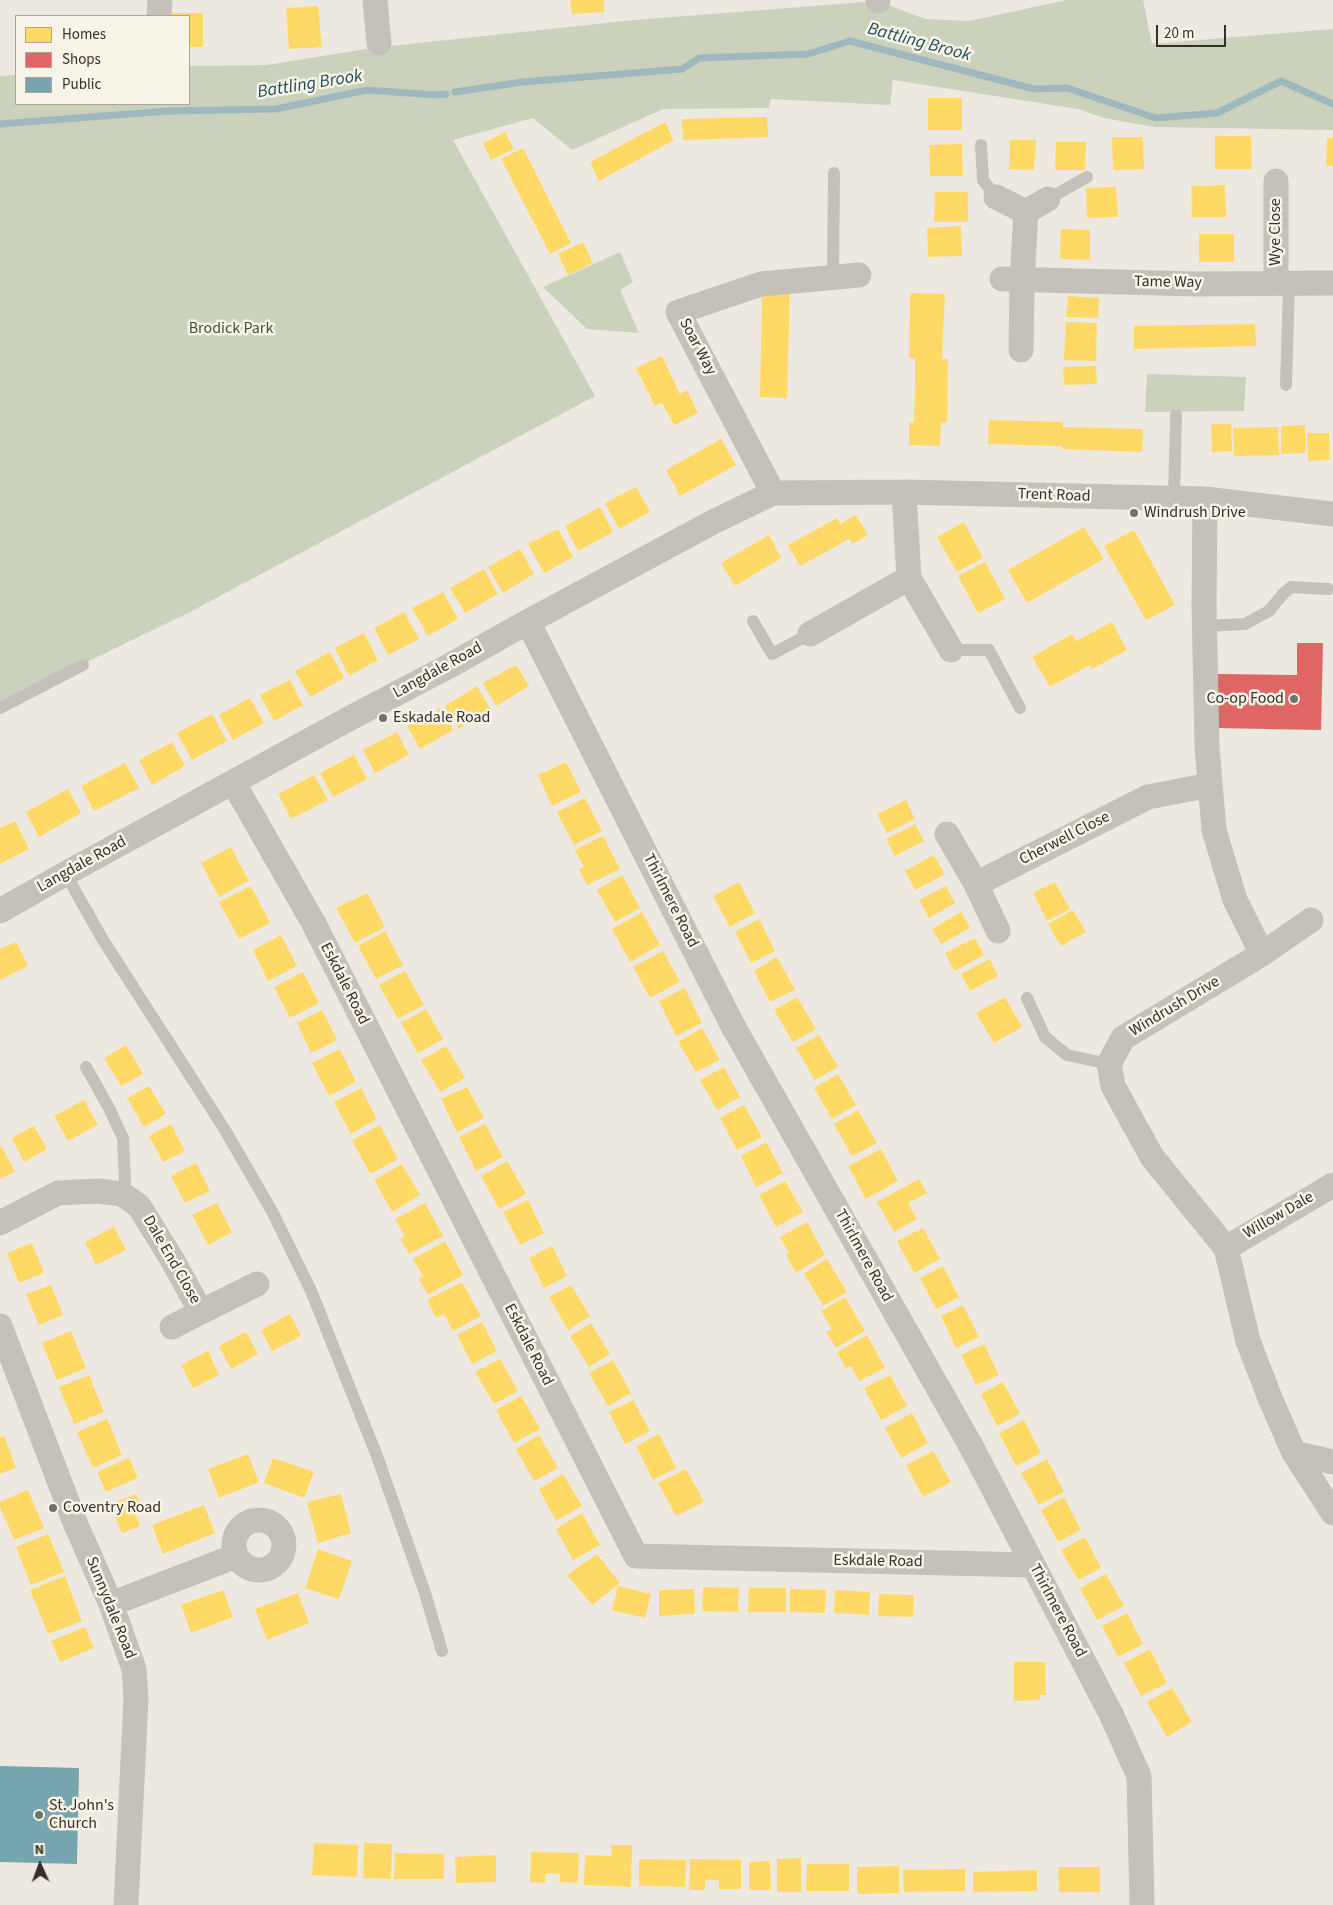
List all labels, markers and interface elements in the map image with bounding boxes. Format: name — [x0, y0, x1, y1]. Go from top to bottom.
legend — [15, 15, 190, 105]
scale bar — [1158, 15, 1228, 47]
water label: Battling Brook — [865, 19, 973, 67]
text: 20 m — [1164, 23, 1194, 44]
text: Homes — [62, 24, 106, 45]
text: Shops — [62, 49, 101, 70]
water label: Battling Brook — [256, 66, 364, 104]
text: Public — [62, 74, 101, 95]
street label: Wye Close — [1266, 198, 1286, 266]
street label: Tame Way — [1134, 273, 1202, 293]
street label: Soar Way — [674, 315, 720, 379]
park label: Brodick Park — [189, 319, 273, 339]
street label: Trent Road — [1017, 485, 1091, 507]
place label: Windrush Drive — [1144, 503, 1246, 523]
marker: Windrush Drive — [1128, 507, 1140, 519]
street label: Langdale Road — [390, 639, 486, 703]
place label: Co-op Food — [1206, 689, 1284, 709]
marker: Co-op Food — [1288, 693, 1300, 705]
place label: Eskadale Road — [393, 708, 490, 728]
marker: Eskadale Road — [377, 712, 389, 724]
street label: Cherwell Close — [1017, 808, 1113, 870]
street label: Langdale Road — [34, 833, 130, 897]
street label: Thirlmere Road — [638, 851, 702, 951]
street label: Eskdale Road — [315, 940, 373, 1028]
street label: Windrush Drive — [1126, 973, 1224, 1041]
street label: Willow Dale — [1240, 1188, 1318, 1244]
street label: Thirlmere Road — [830, 1206, 896, 1306]
street label: Dale End Close — [138, 1212, 204, 1308]
street label: Eskdale Road — [499, 1301, 557, 1389]
place label: Coventry Road — [63, 1498, 161, 1518]
marker: Coventry Road — [47, 1502, 59, 1514]
street label: Eskdale Road — [833, 1552, 923, 1572]
street label: Sunnydale Road — [81, 1554, 139, 1662]
street label: Thirlmere Road — [1024, 1561, 1090, 1661]
place label: St. John's Church — [49, 1796, 114, 1834]
marker: St. John's Church — [33, 1809, 45, 1821]
north arrow — [15, 1840, 65, 1890]
text: N — [34, 1840, 44, 1860]

